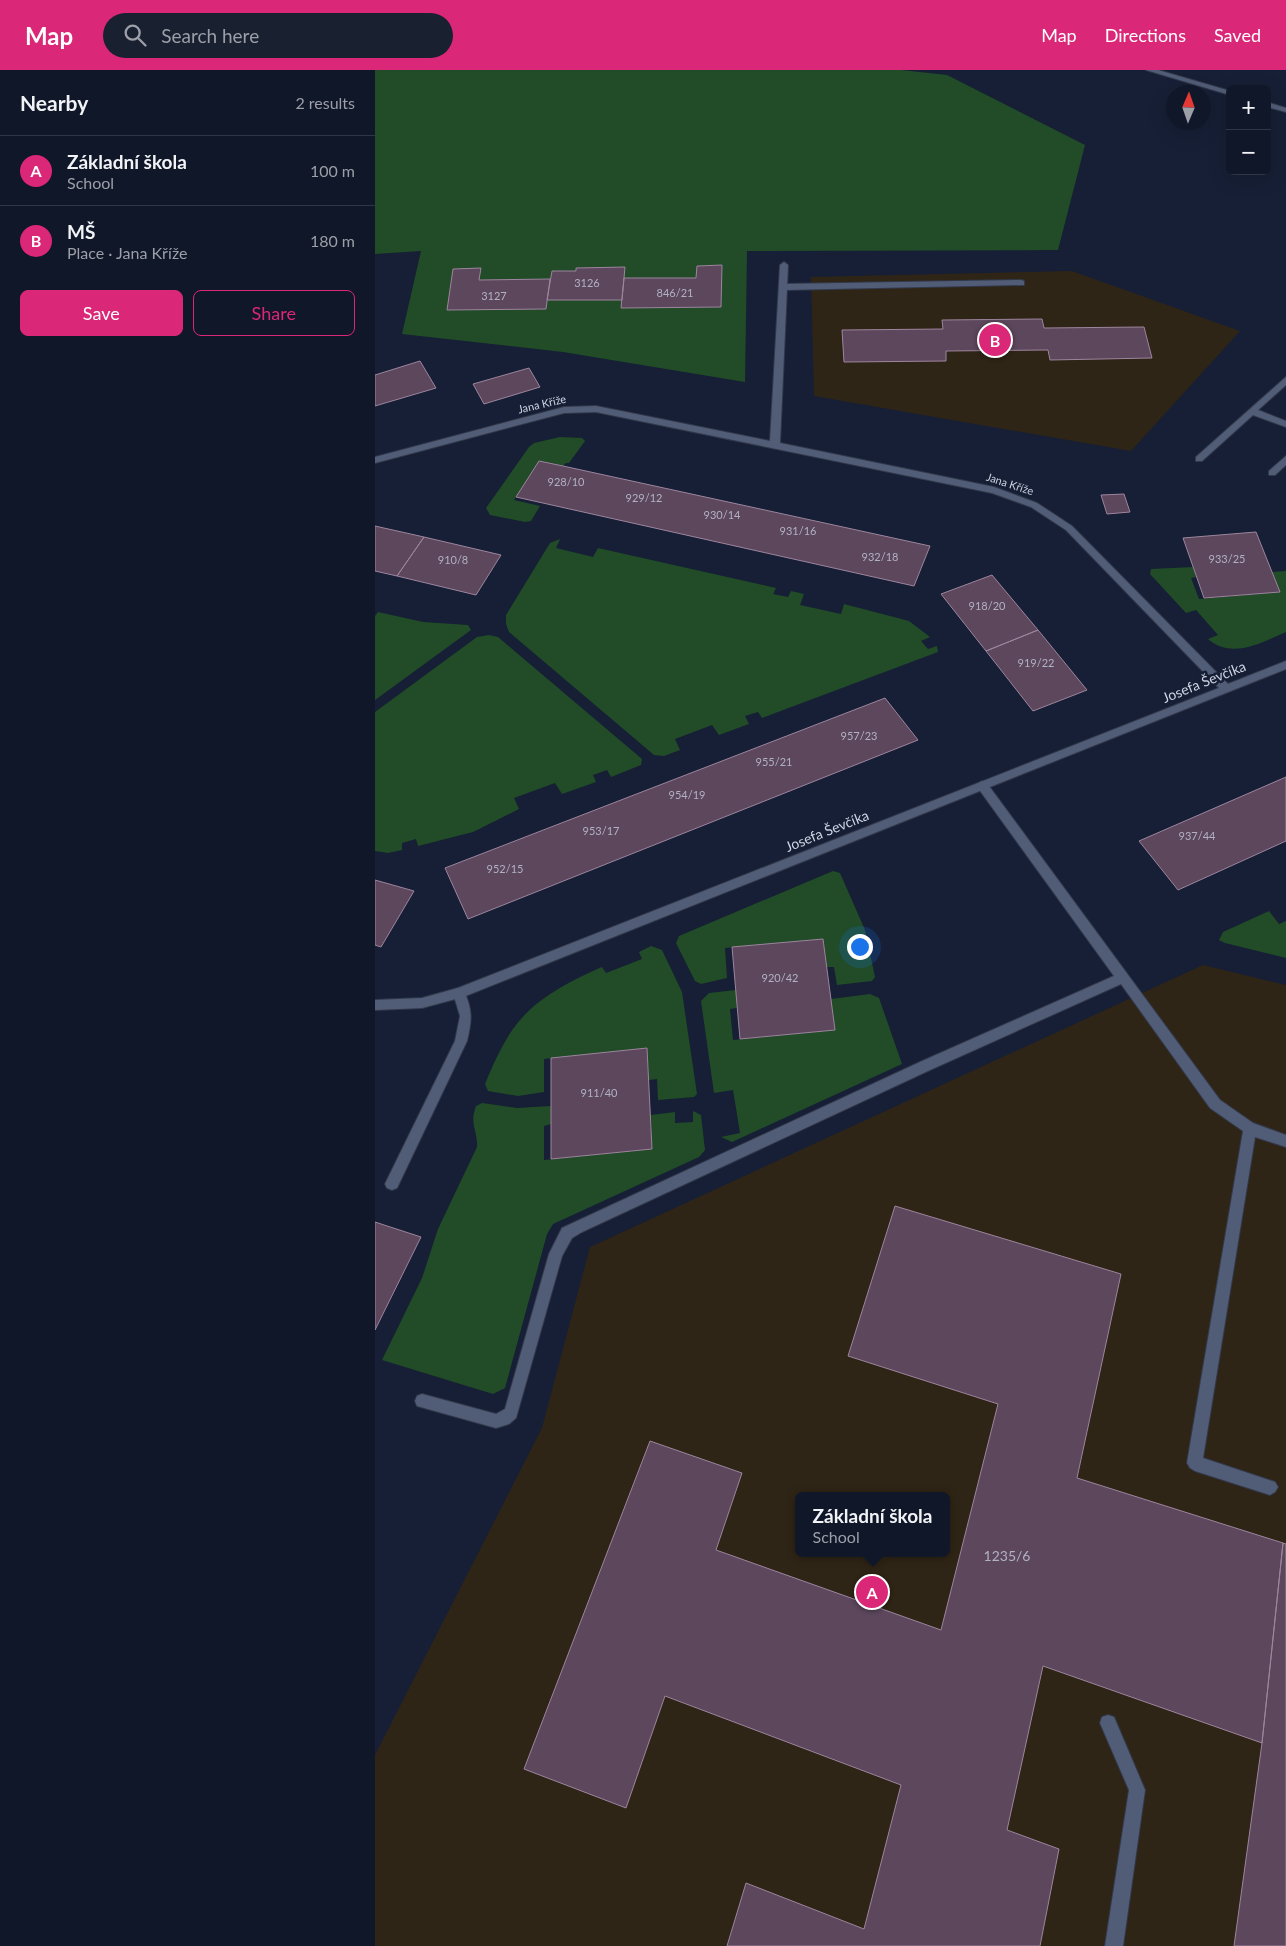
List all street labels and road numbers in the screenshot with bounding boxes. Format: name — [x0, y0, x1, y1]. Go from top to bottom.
street label: Jana Kříže — [517, 392, 567, 415]
street label: Jana Kříže — [985, 470, 1036, 497]
street label: Josefa Ševčíka — [1160, 657, 1248, 706]
street label: Josefa Ševčíka — [783, 806, 871, 855]

